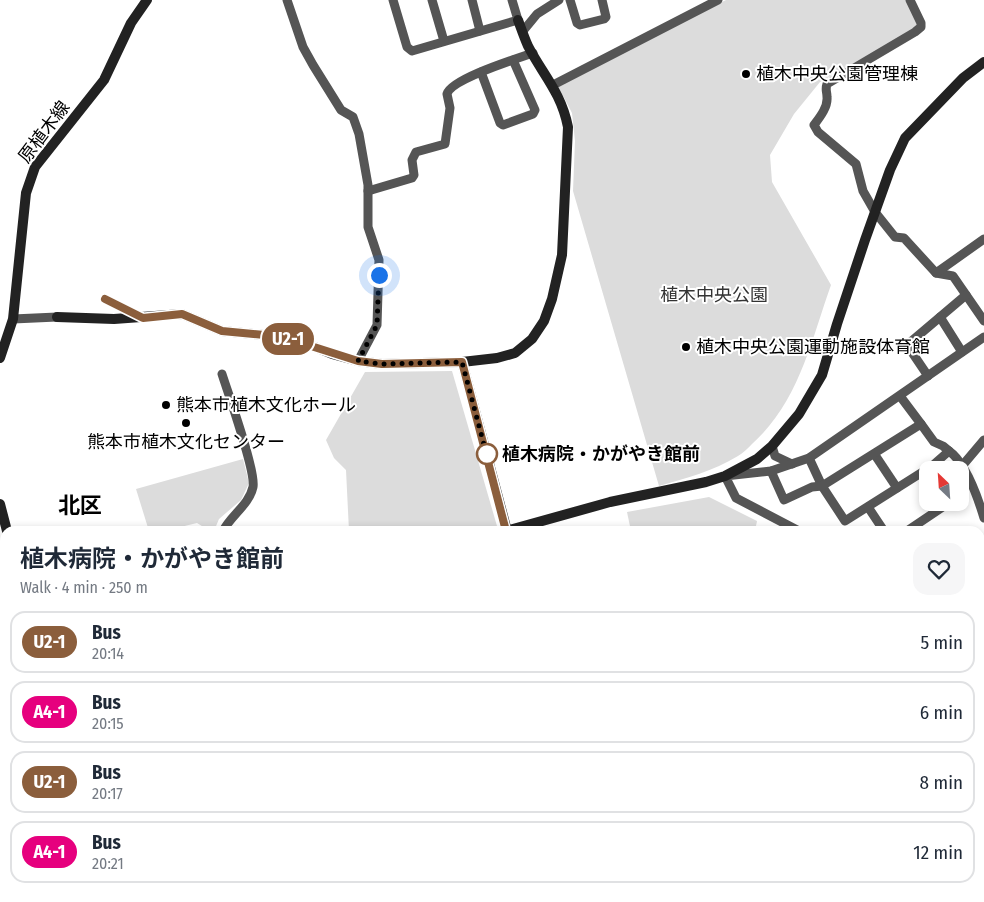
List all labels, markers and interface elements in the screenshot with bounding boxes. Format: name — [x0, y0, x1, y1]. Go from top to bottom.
place label: 植木中央公園管理棟 — [756, 63, 918, 85]
marker: 植木中央公園管理棟 — [740, 68, 752, 80]
street label: 原植木線 — [14, 97, 74, 167]
your location — [367, 263, 392, 288]
park label: 植木中央公園 — [660, 284, 768, 306]
line badge: U2-1 — [253, 323, 323, 355]
text: U2-1 — [272, 328, 304, 350]
place label: 植木中央公園運動施設体育館 — [696, 336, 930, 358]
marker: 植木中央公園運動施設体育館 — [680, 341, 692, 353]
place label: 熊本市植木文化ホール — [176, 394, 356, 416]
marker: 熊本市植木文化ホール — [160, 399, 172, 411]
marker: 熊本市植木文化センター — [180, 417, 192, 429]
place label: 熊本市植木文化センター — [87, 431, 285, 453]
marker: 植木病院・かがやき館前 — [476, 443, 498, 465]
place label: 植木病院・かがやき館前 — [502, 443, 700, 465]
north arrow — [919, 461, 969, 511]
map controls — [919, 461, 969, 511]
district label: 北区 — [58, 492, 102, 519]
button: heart — [913, 543, 965, 595]
text: 植木病院・かがやき館前 — [20, 545, 284, 573]
text: Walk · 4 min · 250 m — [20, 578, 148, 597]
text: Bus — [92, 621, 121, 644]
text: U2-1 — [33, 631, 66, 653]
text: 5 min — [920, 631, 963, 654]
text: 20:14 — [92, 644, 124, 663]
text: Bus — [92, 691, 121, 714]
text: A4-1 — [34, 701, 65, 723]
text: 6 min — [920, 701, 963, 724]
text: 20:15 — [92, 714, 124, 733]
text: Bus — [92, 761, 121, 784]
text: U2-1 — [33, 771, 66, 793]
text: 8 min — [920, 771, 963, 794]
text: 20:17 — [92, 784, 123, 803]
text: Bus — [92, 831, 121, 854]
text: A4-1 — [34, 841, 65, 863]
text: 12 min — [913, 841, 963, 864]
text: 20:21 — [92, 854, 124, 873]

